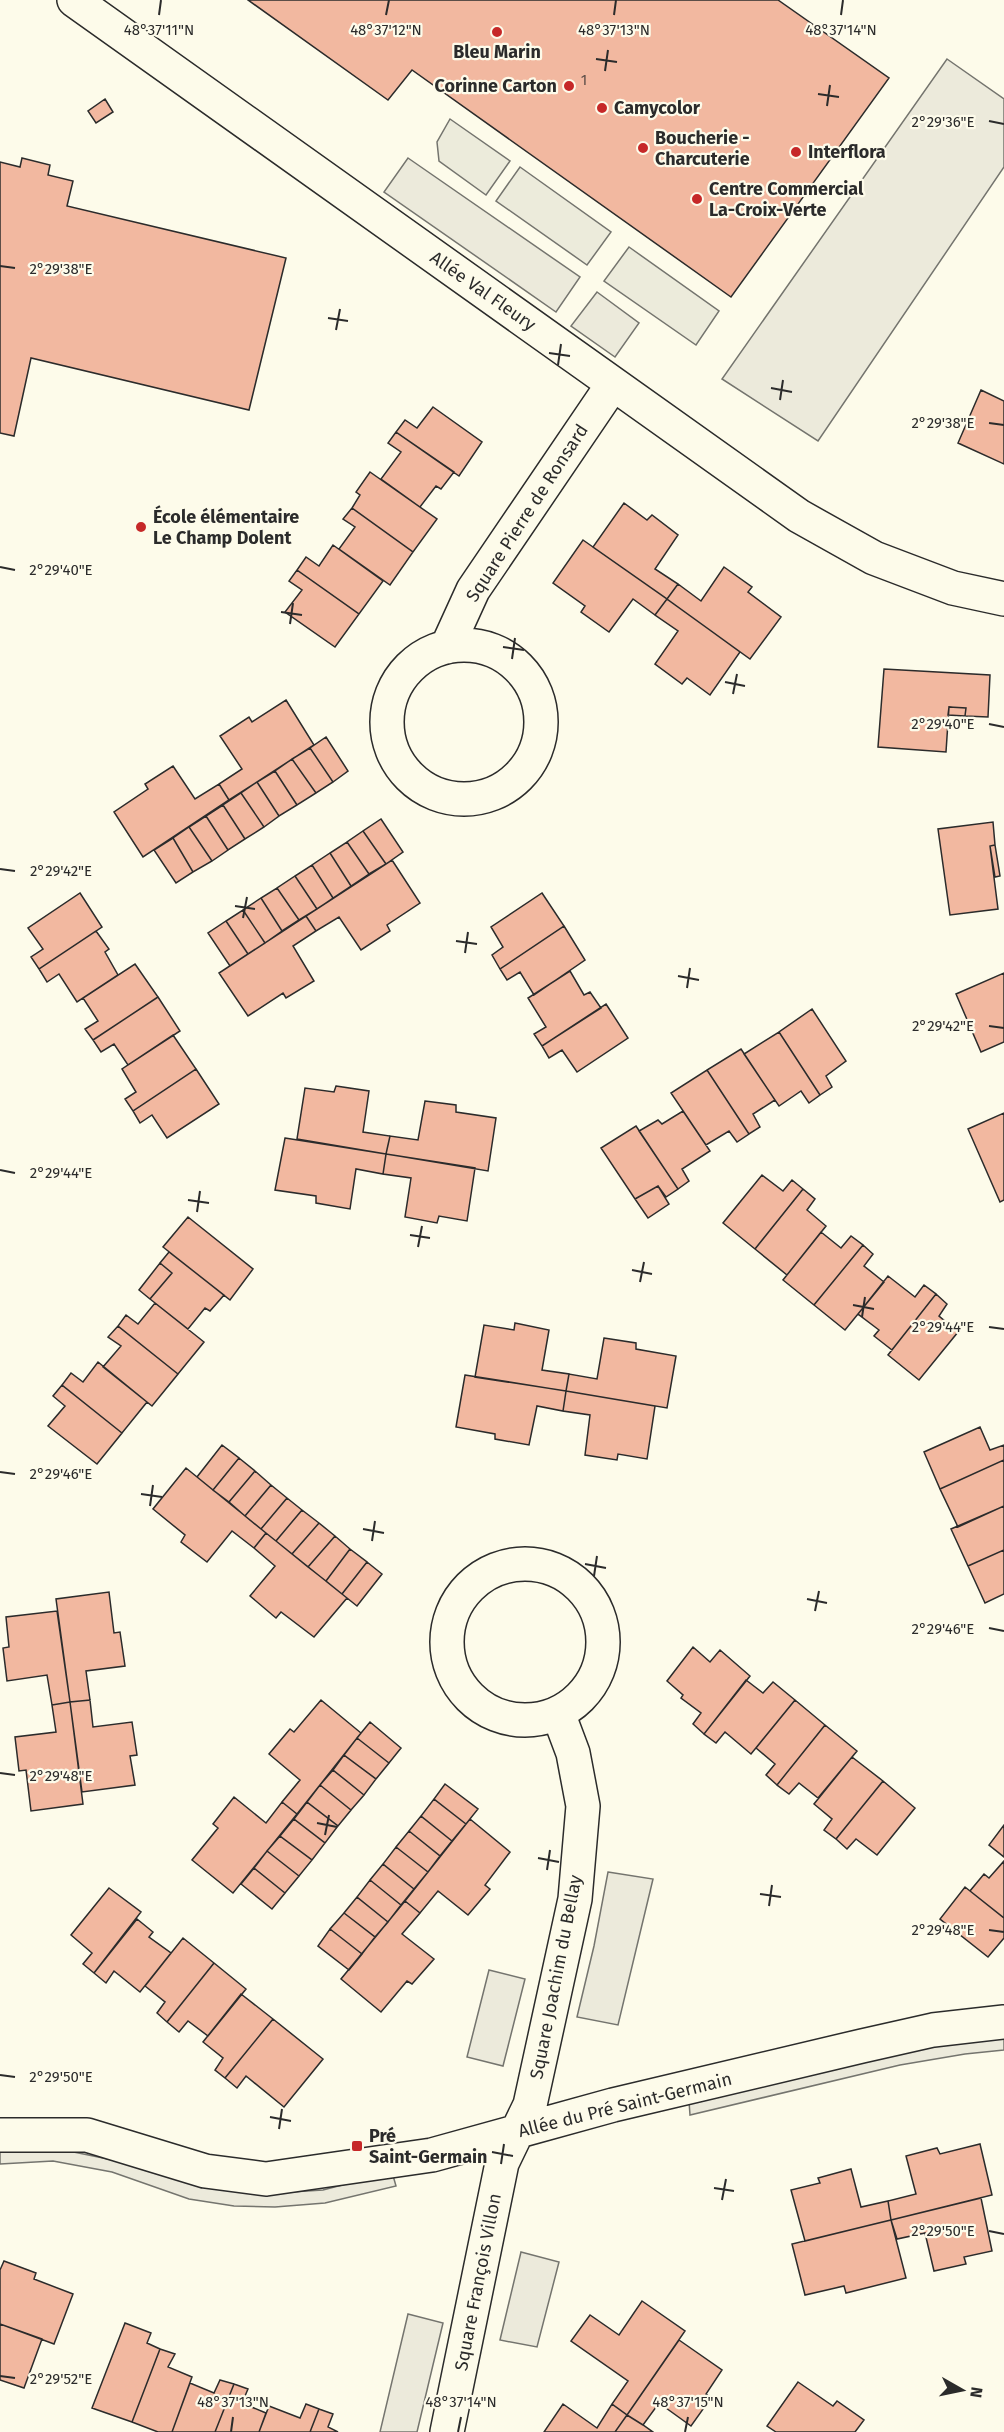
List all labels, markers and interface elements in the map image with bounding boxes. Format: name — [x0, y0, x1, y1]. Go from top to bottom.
text: 48°37'11"N — [124, 21, 194, 39]
text: 48°37'12"N — [350, 21, 422, 39]
text: 48°37'13"N — [578, 21, 650, 39]
text: 48°37'14"N — [805, 21, 877, 39]
marker: Bleu Marin — [490, 25, 504, 39]
place label: Bleu Marin — [453, 41, 541, 63]
house number: 1 — [581, 71, 587, 89]
place label: Corinne Carton — [434, 75, 557, 97]
marker: Corinne Carton — [562, 79, 576, 93]
place label: Camycolor — [614, 97, 701, 119]
marker: Camycolor — [595, 101, 609, 115]
text: 2°29'36"E — [912, 113, 974, 131]
place label: Boucherie - Charcuterie — [655, 127, 750, 170]
marker: Boucherie - Charcuterie — [636, 141, 650, 155]
place label: Interflora — [808, 141, 886, 163]
marker: Interflora — [789, 145, 803, 159]
place label: Centre Commercial La-Croix-Verte — [709, 178, 864, 221]
marker: Centre Commercial La-Croix-Verte — [690, 192, 704, 206]
street label: Allée Val Fleury — [426, 246, 540, 336]
text: 2°29'38"E — [29, 260, 93, 278]
text: 2°29'38"E — [911, 414, 975, 432]
street label: Square Pierre de Ronsard — [461, 420, 593, 606]
place label: École élémentaire Le Champ Dolent — [153, 505, 299, 549]
marker: École élémentaire Le Champ Dolent — [134, 520, 148, 534]
text: 2°29'40"E — [29, 561, 93, 579]
text: 2°29'40"E — [911, 715, 975, 733]
text: 2°29'42"E — [30, 862, 92, 880]
text: 2°29'42"E — [912, 1017, 974, 1035]
text: 2°29'44"E — [30, 1164, 92, 1182]
text: 2°29'44"E — [912, 1318, 974, 1336]
text: 2°29'46"E — [30, 1465, 92, 1483]
text: 2°29'46"E — [912, 1620, 974, 1638]
text: 2°29'48"E — [29, 1767, 93, 1785]
street label: Square Joachim du Bellay — [525, 1873, 587, 2081]
text: 2°29'48"E — [911, 1921, 975, 1939]
text: 2°29'50"E — [29, 2068, 93, 2086]
street label: Allée du Pré Saint-Germain — [516, 2068, 734, 2142]
place label: Pré Saint-Germain — [369, 2125, 487, 2168]
marker: Pré Saint-Germain — [350, 2139, 364, 2153]
street label: Square François Villon — [450, 2191, 506, 2373]
text: 2°29'50"E — [911, 2222, 975, 2240]
north arrow — [932, 2360, 992, 2420]
text: 2°29'52"E — [30, 2370, 92, 2388]
text: N — [966, 2386, 987, 2399]
text: 48°37'13"N — [197, 2393, 269, 2411]
text: 48°37'14"N — [425, 2393, 497, 2411]
text: 48°37'15"N — [652, 2393, 724, 2411]

